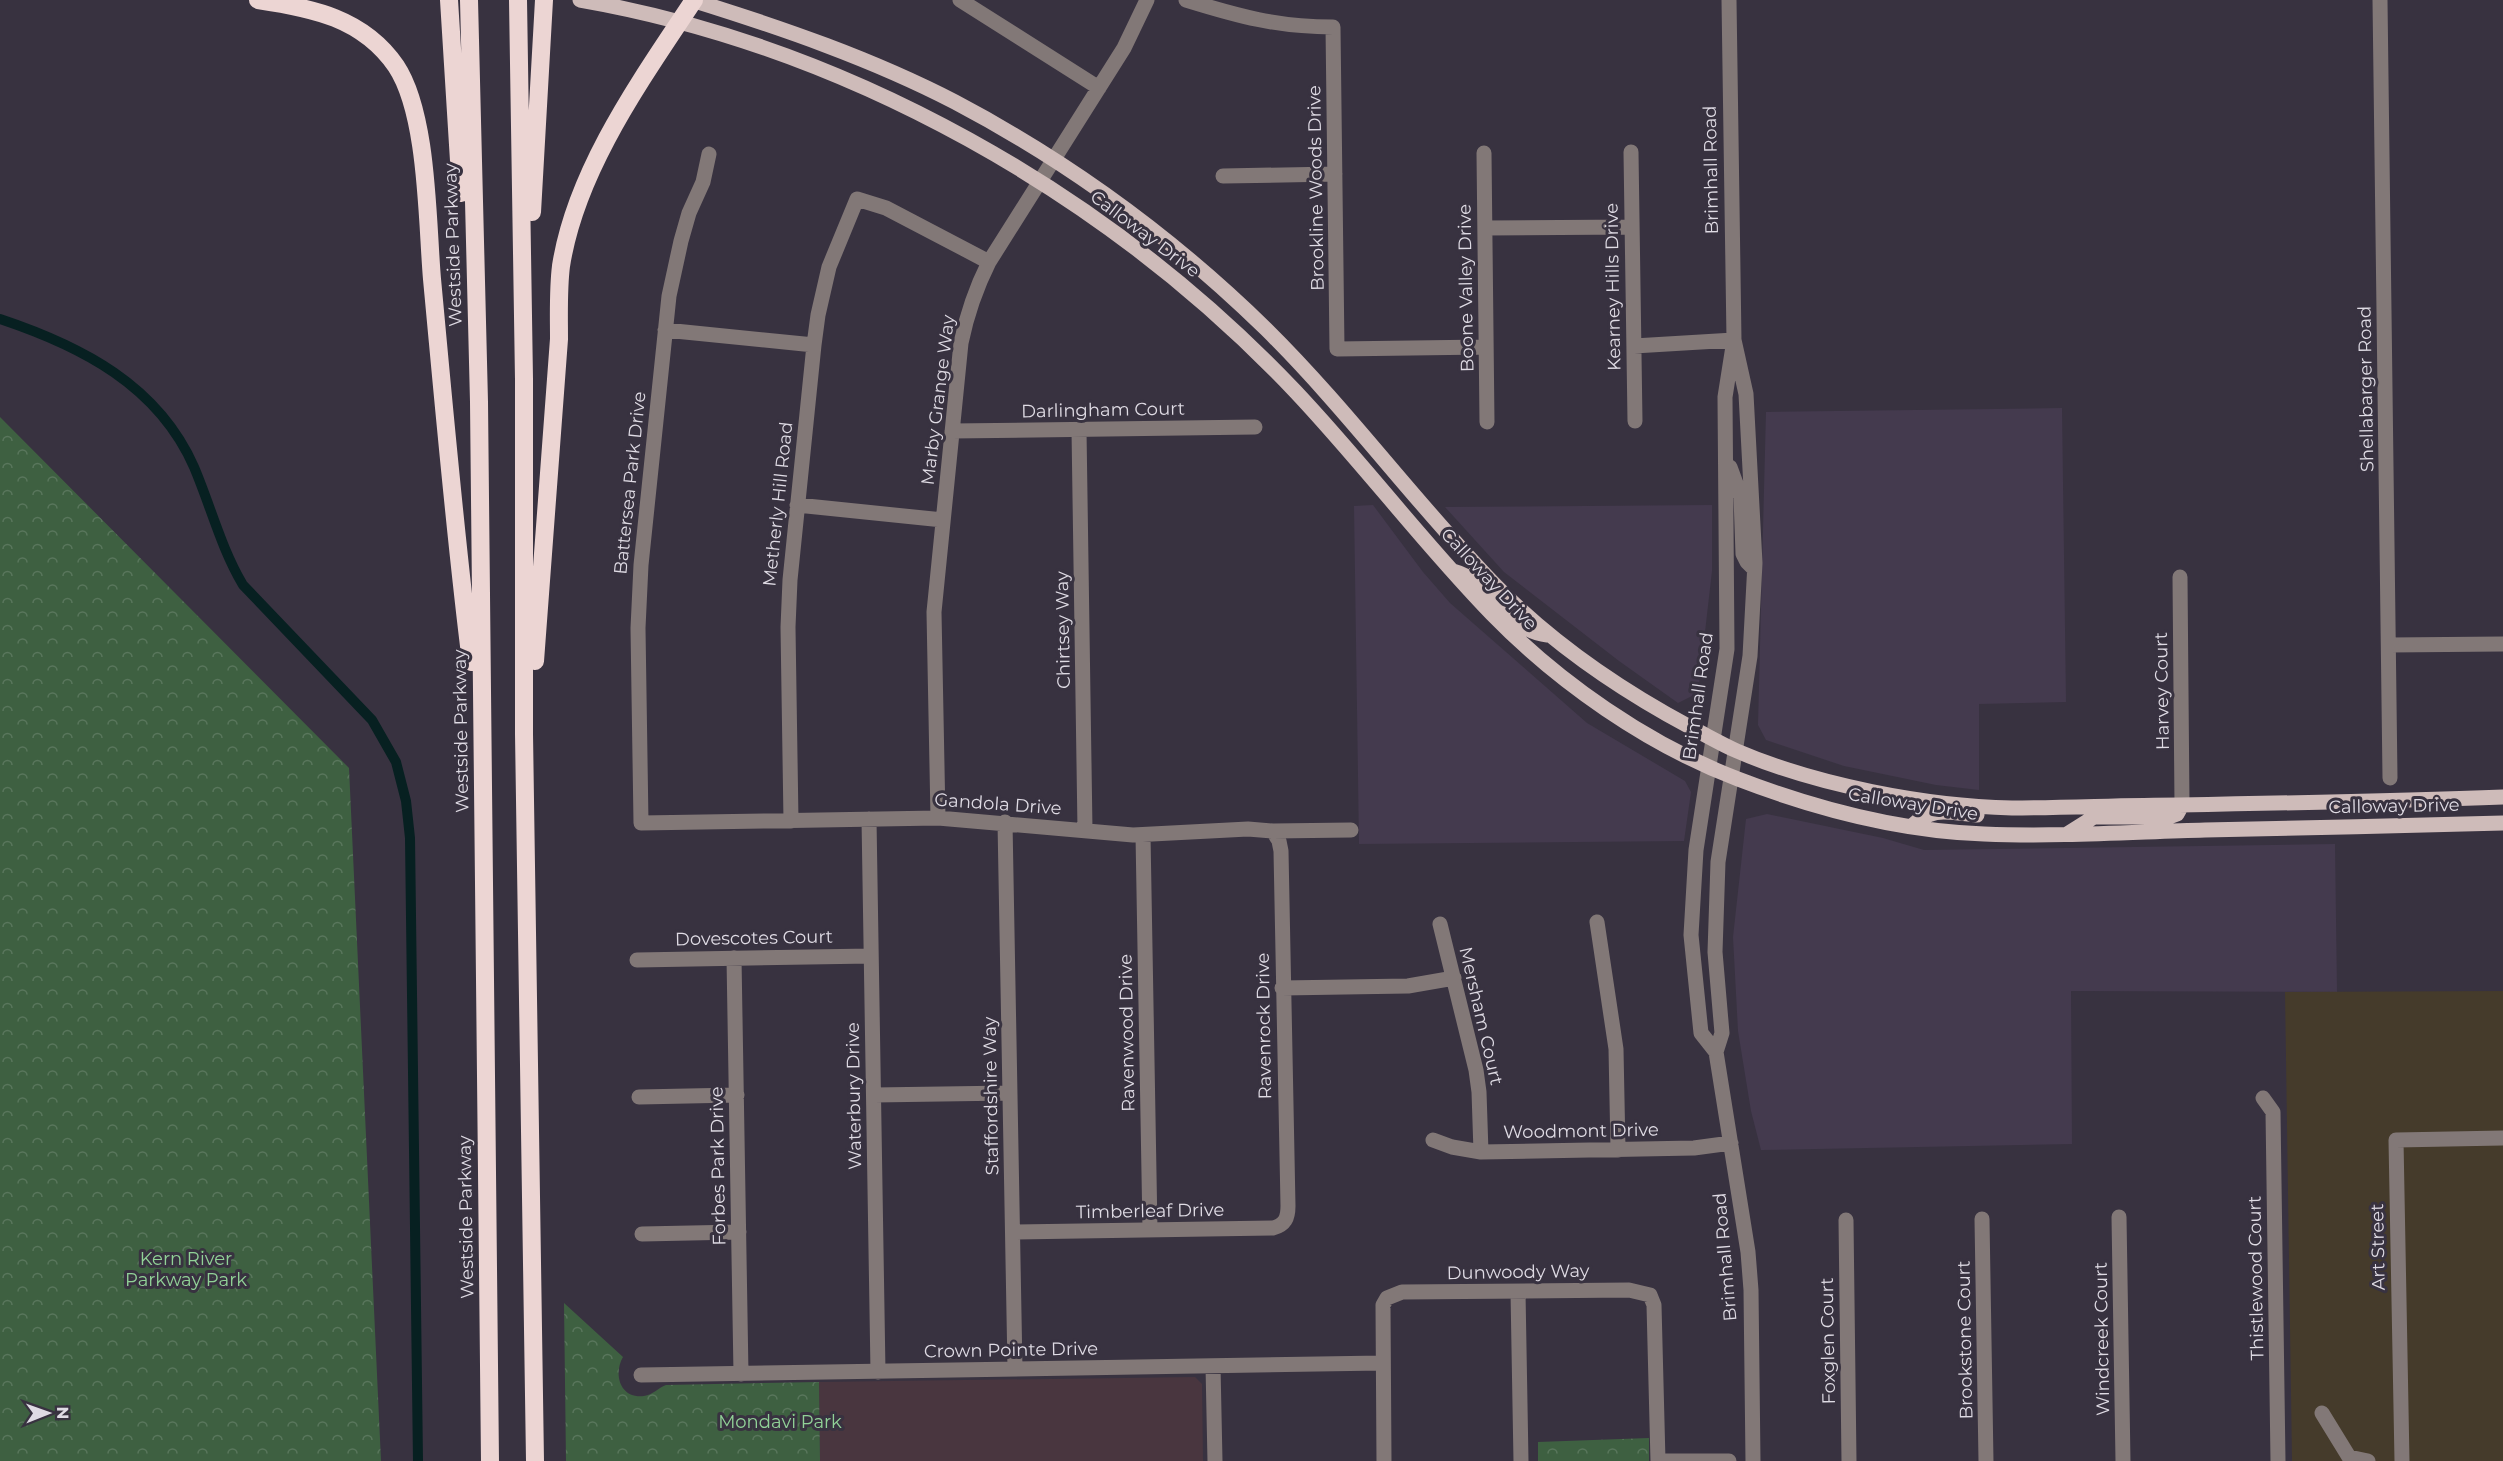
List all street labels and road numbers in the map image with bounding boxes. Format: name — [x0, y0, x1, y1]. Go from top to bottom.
street label: Brookline Woods Drive — [1303, 85, 1329, 291]
street label: Brimhall Road — [1699, 105, 1723, 235]
street label: Westside Parkway — [439, 163, 467, 327]
street label: Calloway Drive — [1086, 186, 1204, 282]
street label: Kearney Hills Drive — [1601, 203, 1625, 371]
street label: Boone Valley Drive — [1454, 204, 1478, 372]
street label: Shellabarger Road — [2354, 306, 2378, 472]
street label: Marby Grange Way — [917, 313, 959, 486]
street label: Battersea Park Drive — [609, 390, 651, 576]
street label: Darlingham Court — [1021, 398, 1185, 422]
street label: Metherly Hill Road — [758, 420, 798, 588]
street label: Calloway Drive — [1436, 523, 1542, 635]
street label: Chirtsey Way — [1051, 571, 1075, 689]
street label: Brimhall Road — [1678, 631, 1718, 761]
street label: Harvey Court — [2150, 632, 2174, 750]
street label: Westside Parkway — [449, 649, 473, 813]
street label: Calloway Drive — [1846, 783, 1980, 825]
street label: Gandola Drive — [934, 789, 1062, 819]
street label: Calloway Drive — [2328, 794, 2460, 818]
street label: Dovescotes Court — [675, 926, 833, 950]
street label: Mersham Court — [1454, 945, 1508, 1087]
street label: Ravenrock Drive — [1252, 952, 1276, 1100]
street label: Ravenwood Drive — [1115, 954, 1139, 1112]
street label: Staffordshire Way — [979, 1016, 1003, 1175]
street label: Waterbury Drive — [842, 1022, 866, 1170]
street label: Forbes Park Drive — [706, 1086, 730, 1246]
street label: Woodmont Drive — [1503, 1119, 1659, 1143]
street label: Westside Parkway — [454, 1135, 478, 1299]
street label: Brimhall Road — [1708, 1192, 1742, 1322]
street label: Thistlewood Court — [2244, 1196, 2268, 1360]
street label: Timberleaf Drive — [1076, 1199, 1225, 1223]
street label: Art Street — [2366, 1203, 2390, 1291]
street label: Dunwoody Way — [1446, 1260, 1590, 1284]
street label: Brookstone Court — [1953, 1260, 1977, 1420]
street label: Windcreek Court — [2090, 1262, 2114, 1416]
street label: Foxglen Court — [1816, 1277, 1840, 1405]
street label: Crown Pointe Drive — [924, 1337, 1098, 1363]

